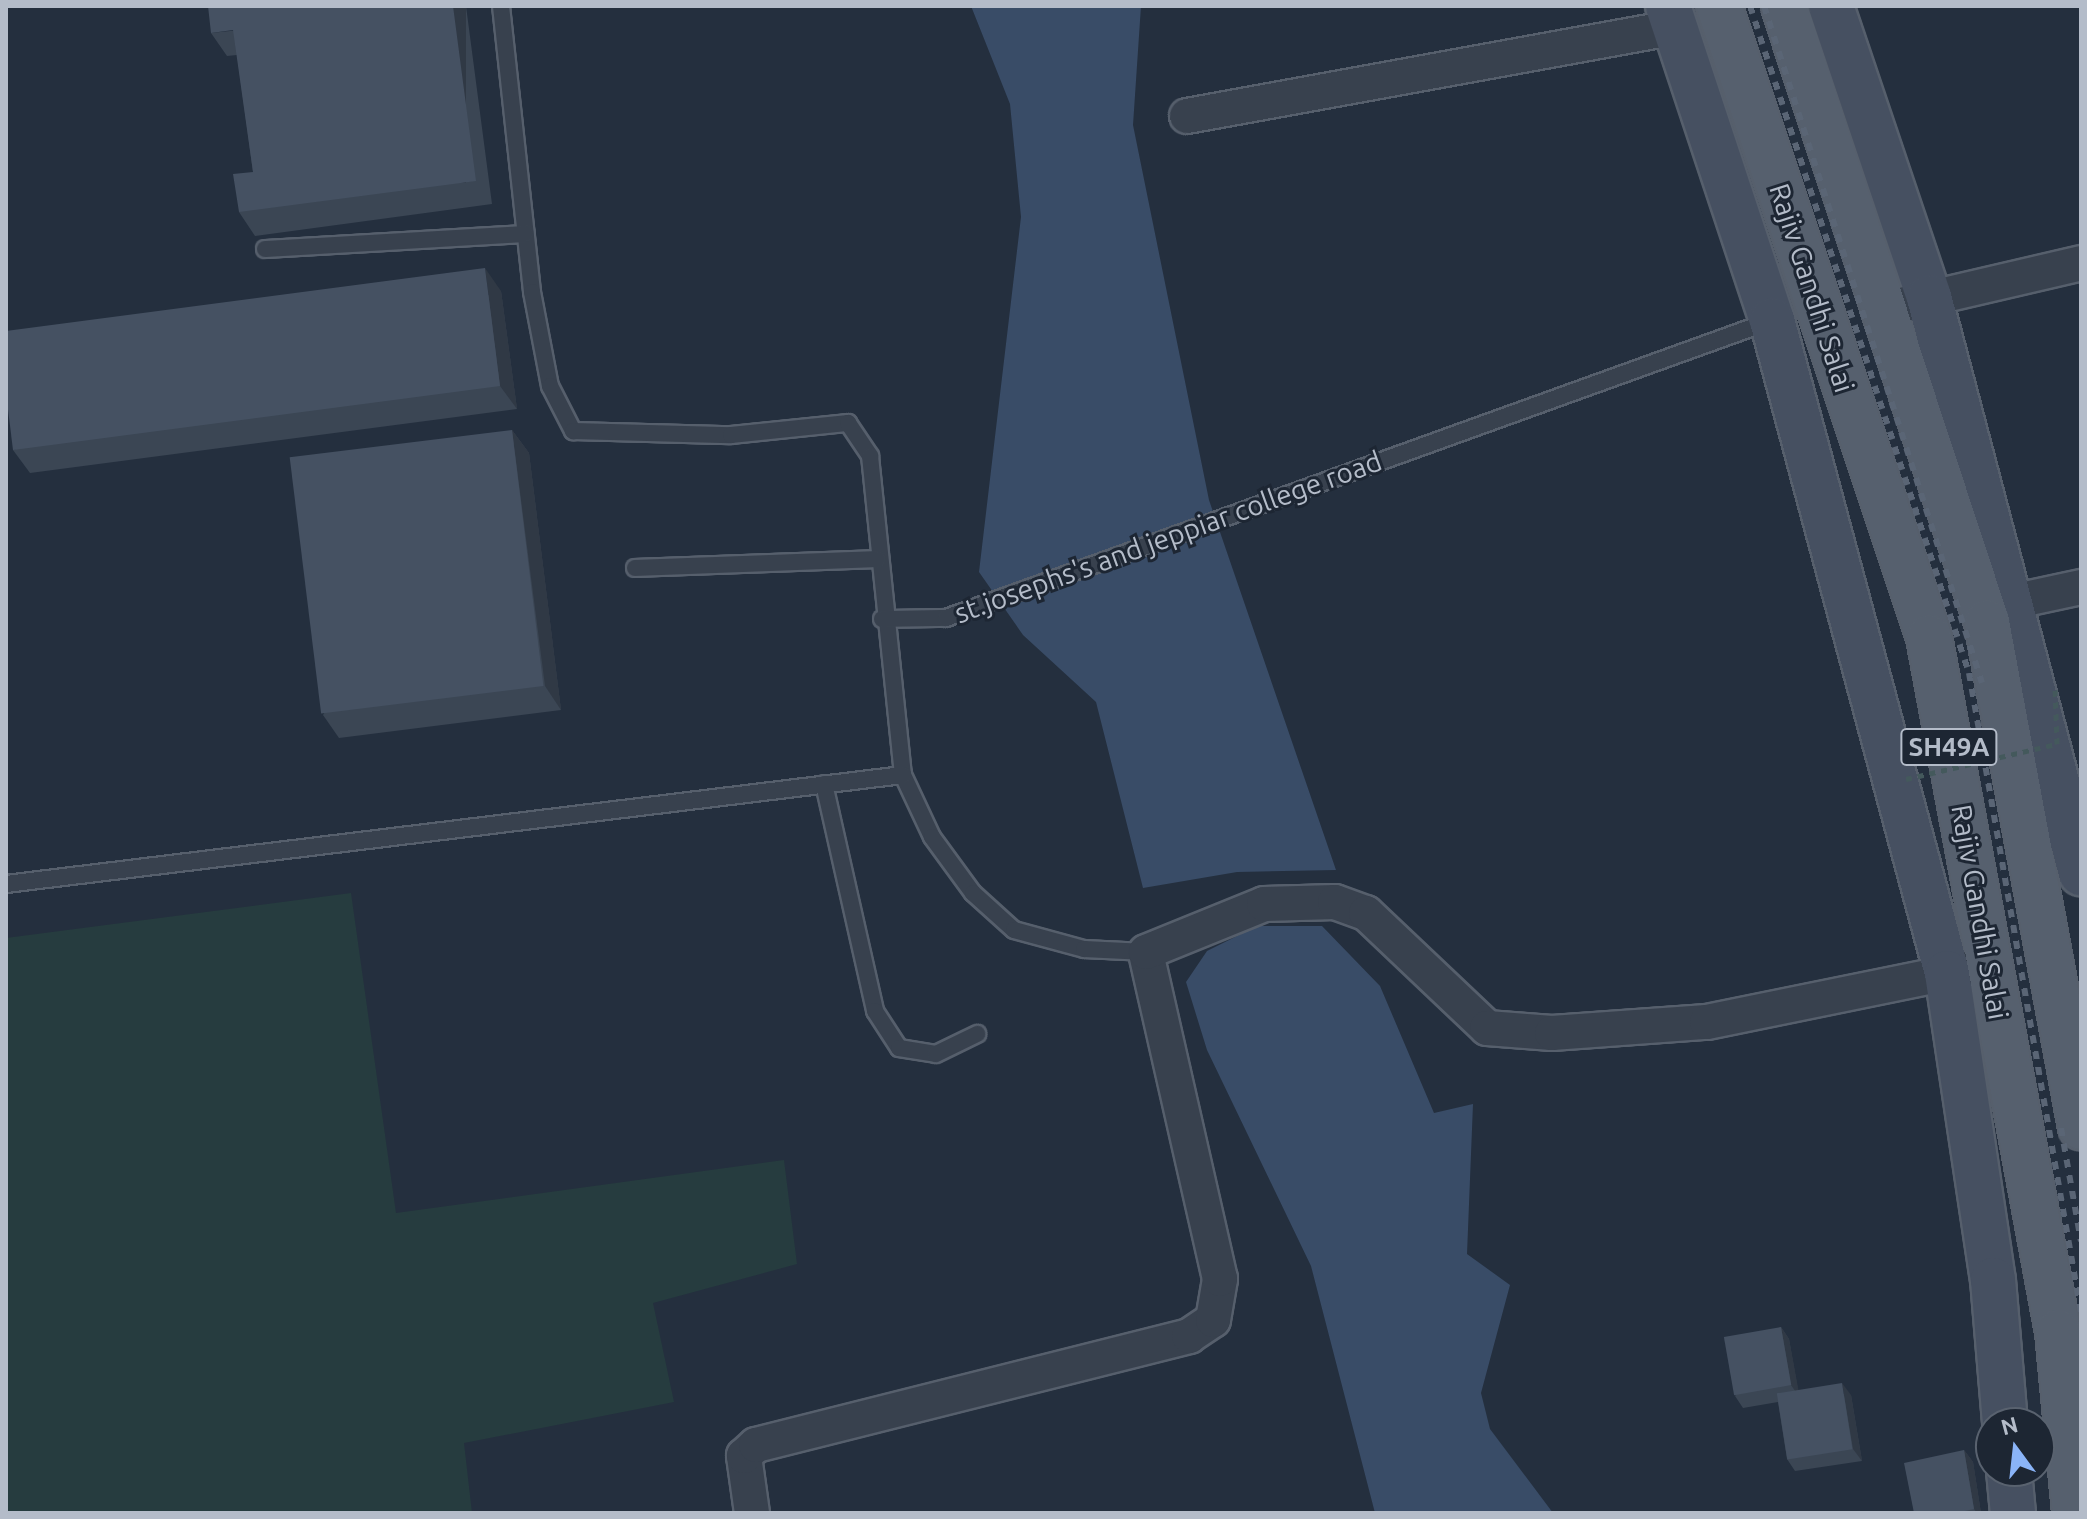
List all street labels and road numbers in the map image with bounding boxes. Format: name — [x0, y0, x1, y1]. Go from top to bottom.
street label: Rajiv Gandhi Salai — [1762, 179, 1862, 397]
street label: st.josephs's and jeppiar college road — [950, 444, 1386, 630]
road number: SH49A — [1899, 725, 1999, 769]
street label: Rajiv Gandhi Salai — [1945, 802, 2015, 1022]

